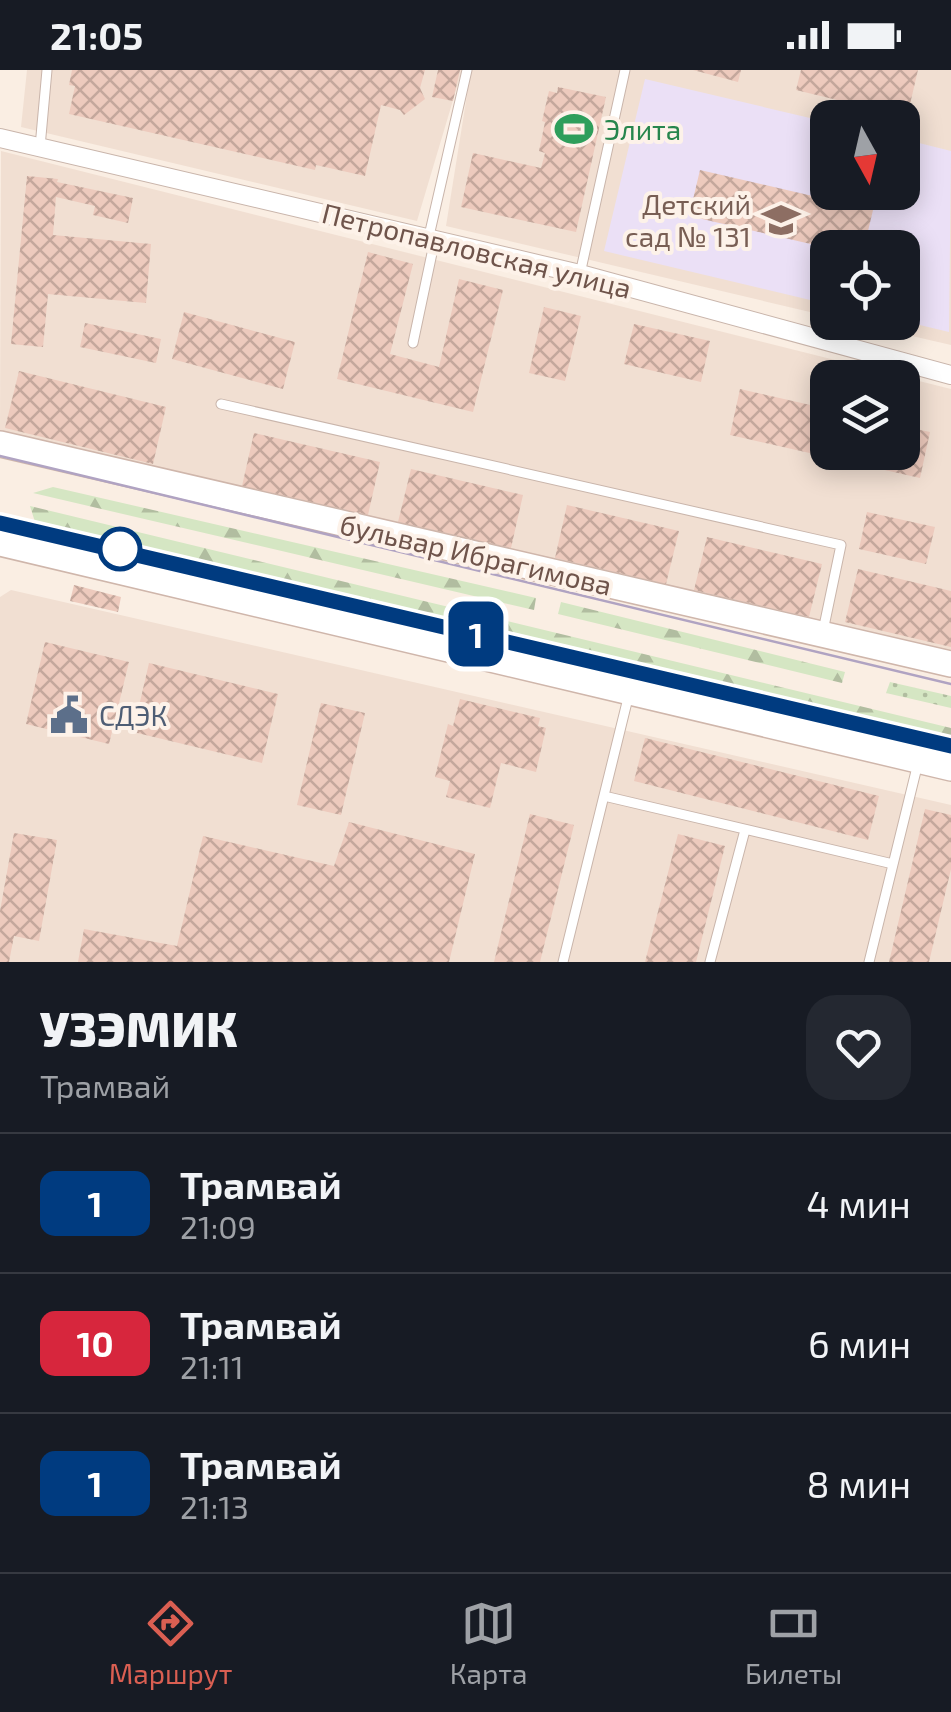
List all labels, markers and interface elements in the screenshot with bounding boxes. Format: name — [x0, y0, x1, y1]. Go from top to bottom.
text: 21:05 — [50, 12, 143, 58]
north arrow — [810, 100, 920, 210]
map controls — [810, 100, 920, 470]
sports icon: Элита — [553, 108, 595, 150]
place label: Элита — [604, 112, 681, 146]
place label: Детский сад № 131 — [625, 187, 751, 253]
street label: Петропавловская улица — [319, 195, 635, 305]
school or university icon: Детский сад № 131 — [760, 199, 802, 241]
button: locate — [810, 230, 920, 340]
button: layers — [810, 360, 920, 470]
street label: бульвар Ибрагимова — [337, 506, 615, 602]
unlabelled marker — [99, 528, 141, 570]
line badge: 1 — [444, 602, 508, 666]
text: 1 — [468, 613, 484, 655]
public building icon: СДЭК — [48, 694, 90, 736]
place label: СДЭК — [99, 698, 167, 732]
button: heart — [806, 995, 911, 1100]
text: УЗЭМИК — [40, 999, 238, 1057]
text: Трамвай — [40, 1066, 170, 1104]
text: Трамвай — [180, 1161, 342, 1207]
text: 4 мин — [806, 1180, 911, 1226]
text: 1 — [87, 1182, 103, 1224]
text: 21:09 — [180, 1207, 256, 1245]
text: Трамвай — [180, 1301, 342, 1347]
text: 6 мин — [808, 1320, 911, 1366]
text: 10 — [76, 1322, 114, 1364]
text: 21:11 — [180, 1347, 244, 1385]
text: Трамвай — [180, 1441, 342, 1487]
text: 8 мин — [807, 1460, 911, 1506]
text: 1 — [87, 1462, 103, 1504]
text: 21:13 — [180, 1487, 249, 1525]
tab: Маршрут — [109, 1596, 232, 1690]
tab: Карта — [450, 1596, 528, 1690]
tab: Билеты — [745, 1596, 842, 1690]

